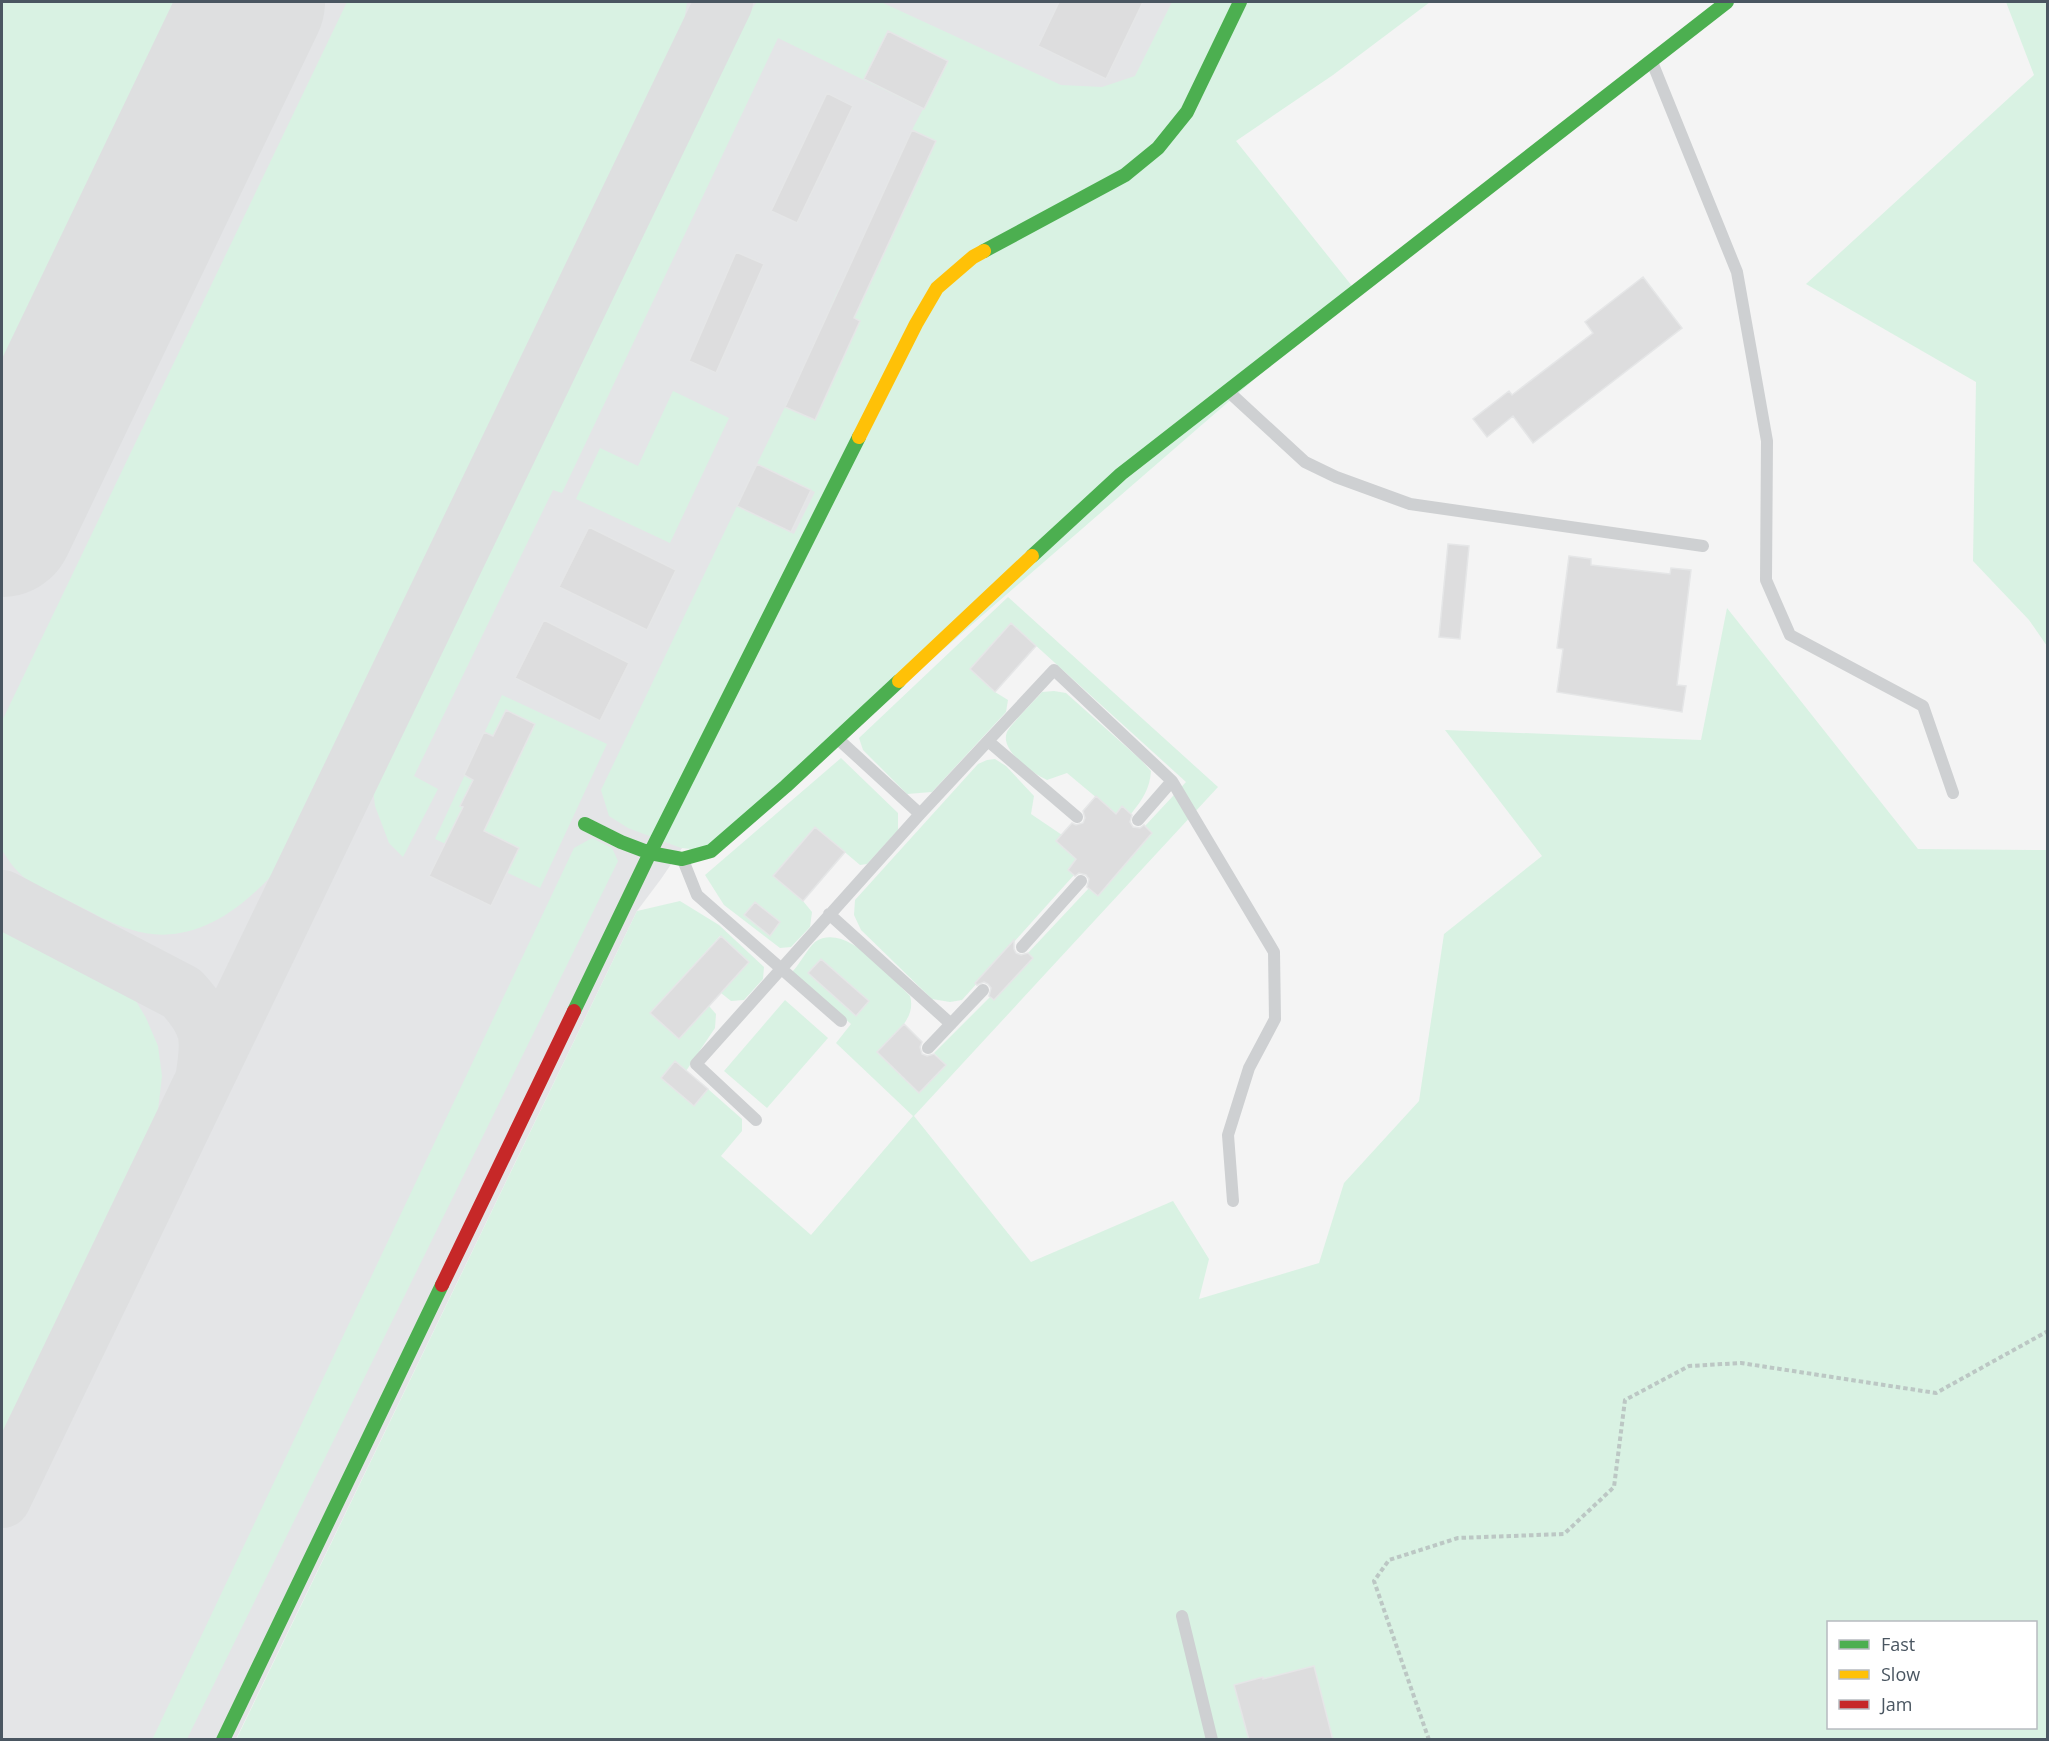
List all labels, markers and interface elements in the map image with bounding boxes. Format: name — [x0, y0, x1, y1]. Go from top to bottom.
legend — [1827, 1621, 2037, 1729]
text: Fast — [1881, 1632, 1915, 1656]
text: Slow — [1881, 1662, 1920, 1686]
text: Jam — [1879, 1692, 1913, 1716]

